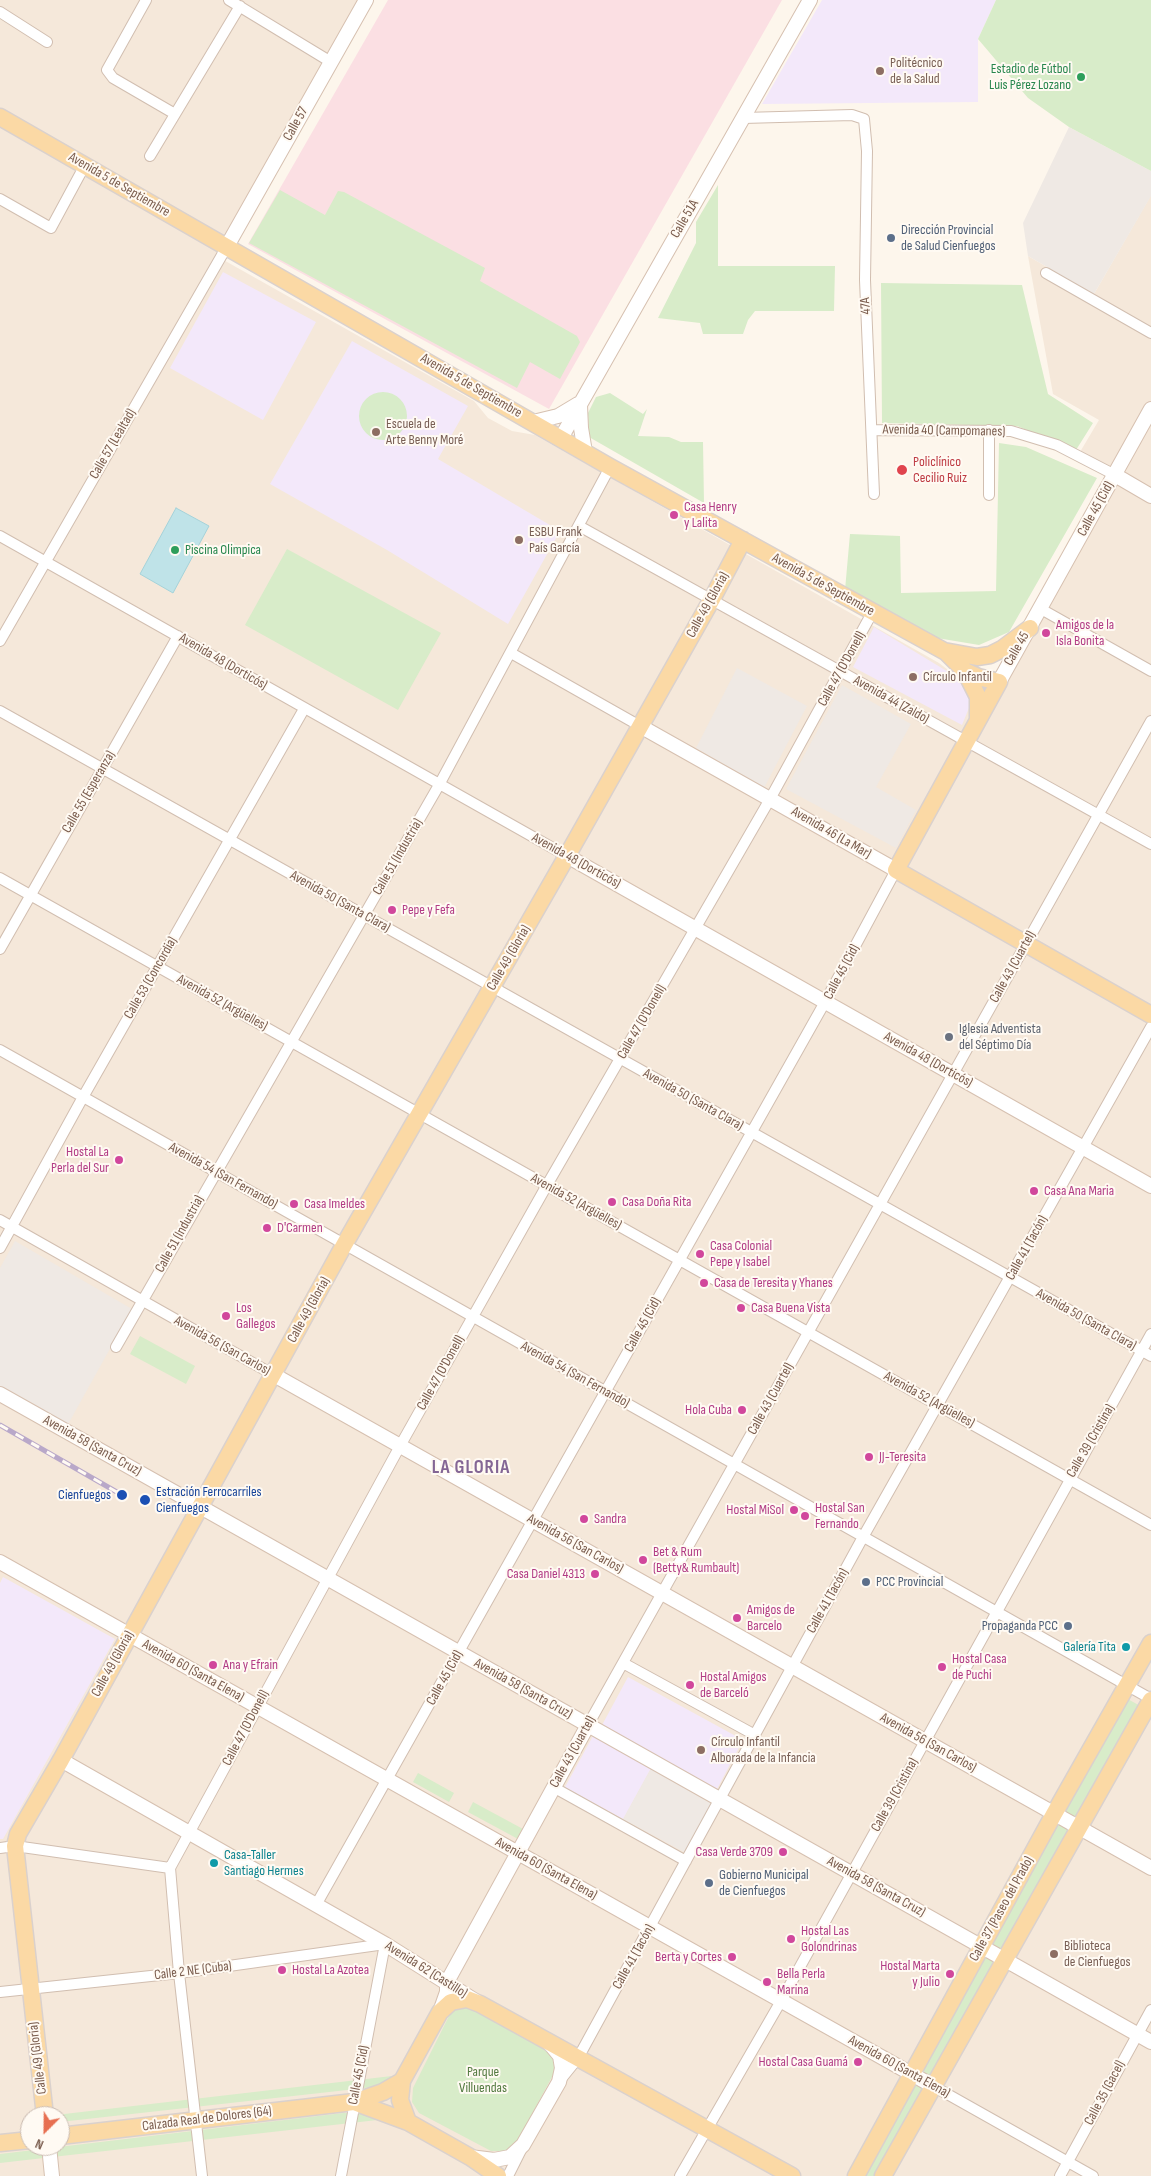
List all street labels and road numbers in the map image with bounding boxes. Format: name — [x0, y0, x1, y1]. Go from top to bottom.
street label: Calle 57 — [280, 104, 312, 144]
street label: Avenida 5 de Septiembre — [65, 149, 173, 221]
street label: Calle 51A — [667, 197, 703, 241]
street label: 47A — [857, 297, 875, 315]
street label: Avenida 5 de Septiembre — [417, 350, 525, 422]
street label: Calle 57 (Lealtad) — [86, 406, 140, 482]
street label: Avenida 40 (Campomanes) — [882, 422, 1006, 440]
street label: Calle 45 (Cid) — [1074, 479, 1118, 539]
street label: Avenida 5 de Septiembre — [769, 550, 877, 620]
street label: Calle 49 (Gloria) — [683, 569, 733, 641]
street label: Calle 47 (O'Donell) — [814, 629, 870, 709]
street label: Calle 45 — [1001, 629, 1033, 669]
street label: Avenida 48 (Dorticós) — [176, 630, 270, 694]
street label: Avenida 44 (Zaldo) — [850, 672, 932, 728]
street label: Calle 55 (Esperanza) — [59, 748, 119, 836]
street label: Avenida 46 (La Mar) — [788, 803, 874, 863]
street label: Calle 51 (Industria) — [369, 816, 427, 898]
street label: Avenida 48 (Dorticós) — [529, 830, 623, 892]
street label: Avenida 50 (Santa Clara) — [287, 867, 393, 937]
street label: Calle 49 (Gloria) — [484, 922, 534, 994]
street label: Calle 43 (Cuartel) — [986, 928, 1040, 1006]
street label: Calle 53 (Concordia) — [121, 934, 181, 1022]
street label: Calle 45 (Cid) — [820, 942, 864, 1002]
street label: Avenida 52 (Argüelles) — [174, 971, 270, 1035]
street label: Calle 47 (O'Donell) — [614, 982, 670, 1062]
street label: Avenida 48 (Dorticós) — [881, 1029, 975, 1091]
street label: Avenida 50 (Santa Clara) — [640, 1065, 746, 1135]
street label: Avenida 54 (San Fernando) — [166, 1139, 280, 1213]
street label: Avenida 52 (Argüelles) — [528, 1170, 624, 1234]
street label: Calle 51 (Industria) — [152, 1192, 208, 1276]
street label: Calle 41 (Tacón) — [1002, 1213, 1052, 1283]
street label: Calle 49 (Gloria) — [284, 1274, 334, 1346]
street label: Avenida 50 (Santa Clara) — [1033, 1285, 1139, 1355]
street label: Calle 45 (Cid) — [621, 1295, 665, 1355]
street label: Avenida 56 (San Carlos) — [171, 1313, 273, 1379]
street label: Calle 47 (O'Donell) — [413, 1333, 469, 1413]
street label: Avenida 54 (San Fernando) — [518, 1338, 632, 1412]
street label: Calle 43 (Cuartel) — [744, 1360, 798, 1438]
street label: Avenida 52 (Argüelles) — [881, 1368, 977, 1432]
street label: Calle 39 (Cristina) — [1063, 1401, 1119, 1481]
street label: Avenida 58 (Santa Cruz) — [40, 1412, 144, 1480]
street label: Avenida 56 (San Carlos) — [524, 1511, 626, 1577]
street label: Calle 41 (Tacón) — [803, 1566, 853, 1636]
street label: Calle 49 (Gloria) — [88, 1628, 138, 1700]
street label: Avenida 60 (Santa Elena) — [139, 1636, 247, 1706]
street label: Calle 45 (Cid) — [423, 1648, 467, 1708]
street label: Avenida 58 (Santa Cruz) — [471, 1655, 575, 1723]
street label: Calle 47 (O'Donell) — [219, 1687, 273, 1769]
street label: Avenida 56 (San Carlos) — [877, 1710, 979, 1776]
street label: Calle 43 (Cuartel) — [546, 1713, 600, 1791]
street label: Calle 39 (Cristina) — [868, 1755, 922, 1835]
street label: Avenida 60 (Santa Elena) — [492, 1834, 600, 1904]
street label: Avenida 58 (Santa Cruz) — [824, 1853, 928, 1921]
street label: Calle 37 (Paseo del Prado) — [966, 1854, 1038, 1964]
street label: Calle 41 (Tacón) — [609, 1922, 659, 1992]
street label: Avenida 62 (Castillo) — [382, 1938, 470, 2002]
street label: Calle 2 NE (Cuba) — [153, 1958, 233, 1984]
street label: Calle 49 (Gloria) — [25, 2021, 51, 2095]
street label: Avenida 60 (Santa Elena) — [845, 2032, 953, 2102]
street label: Calle 45 (Cid) — [345, 2044, 373, 2106]
street label: Calle 35 (Gacel) — [1081, 2058, 1129, 2128]
street label: Calzada Real de Dolores (64) — [141, 2103, 273, 2135]

